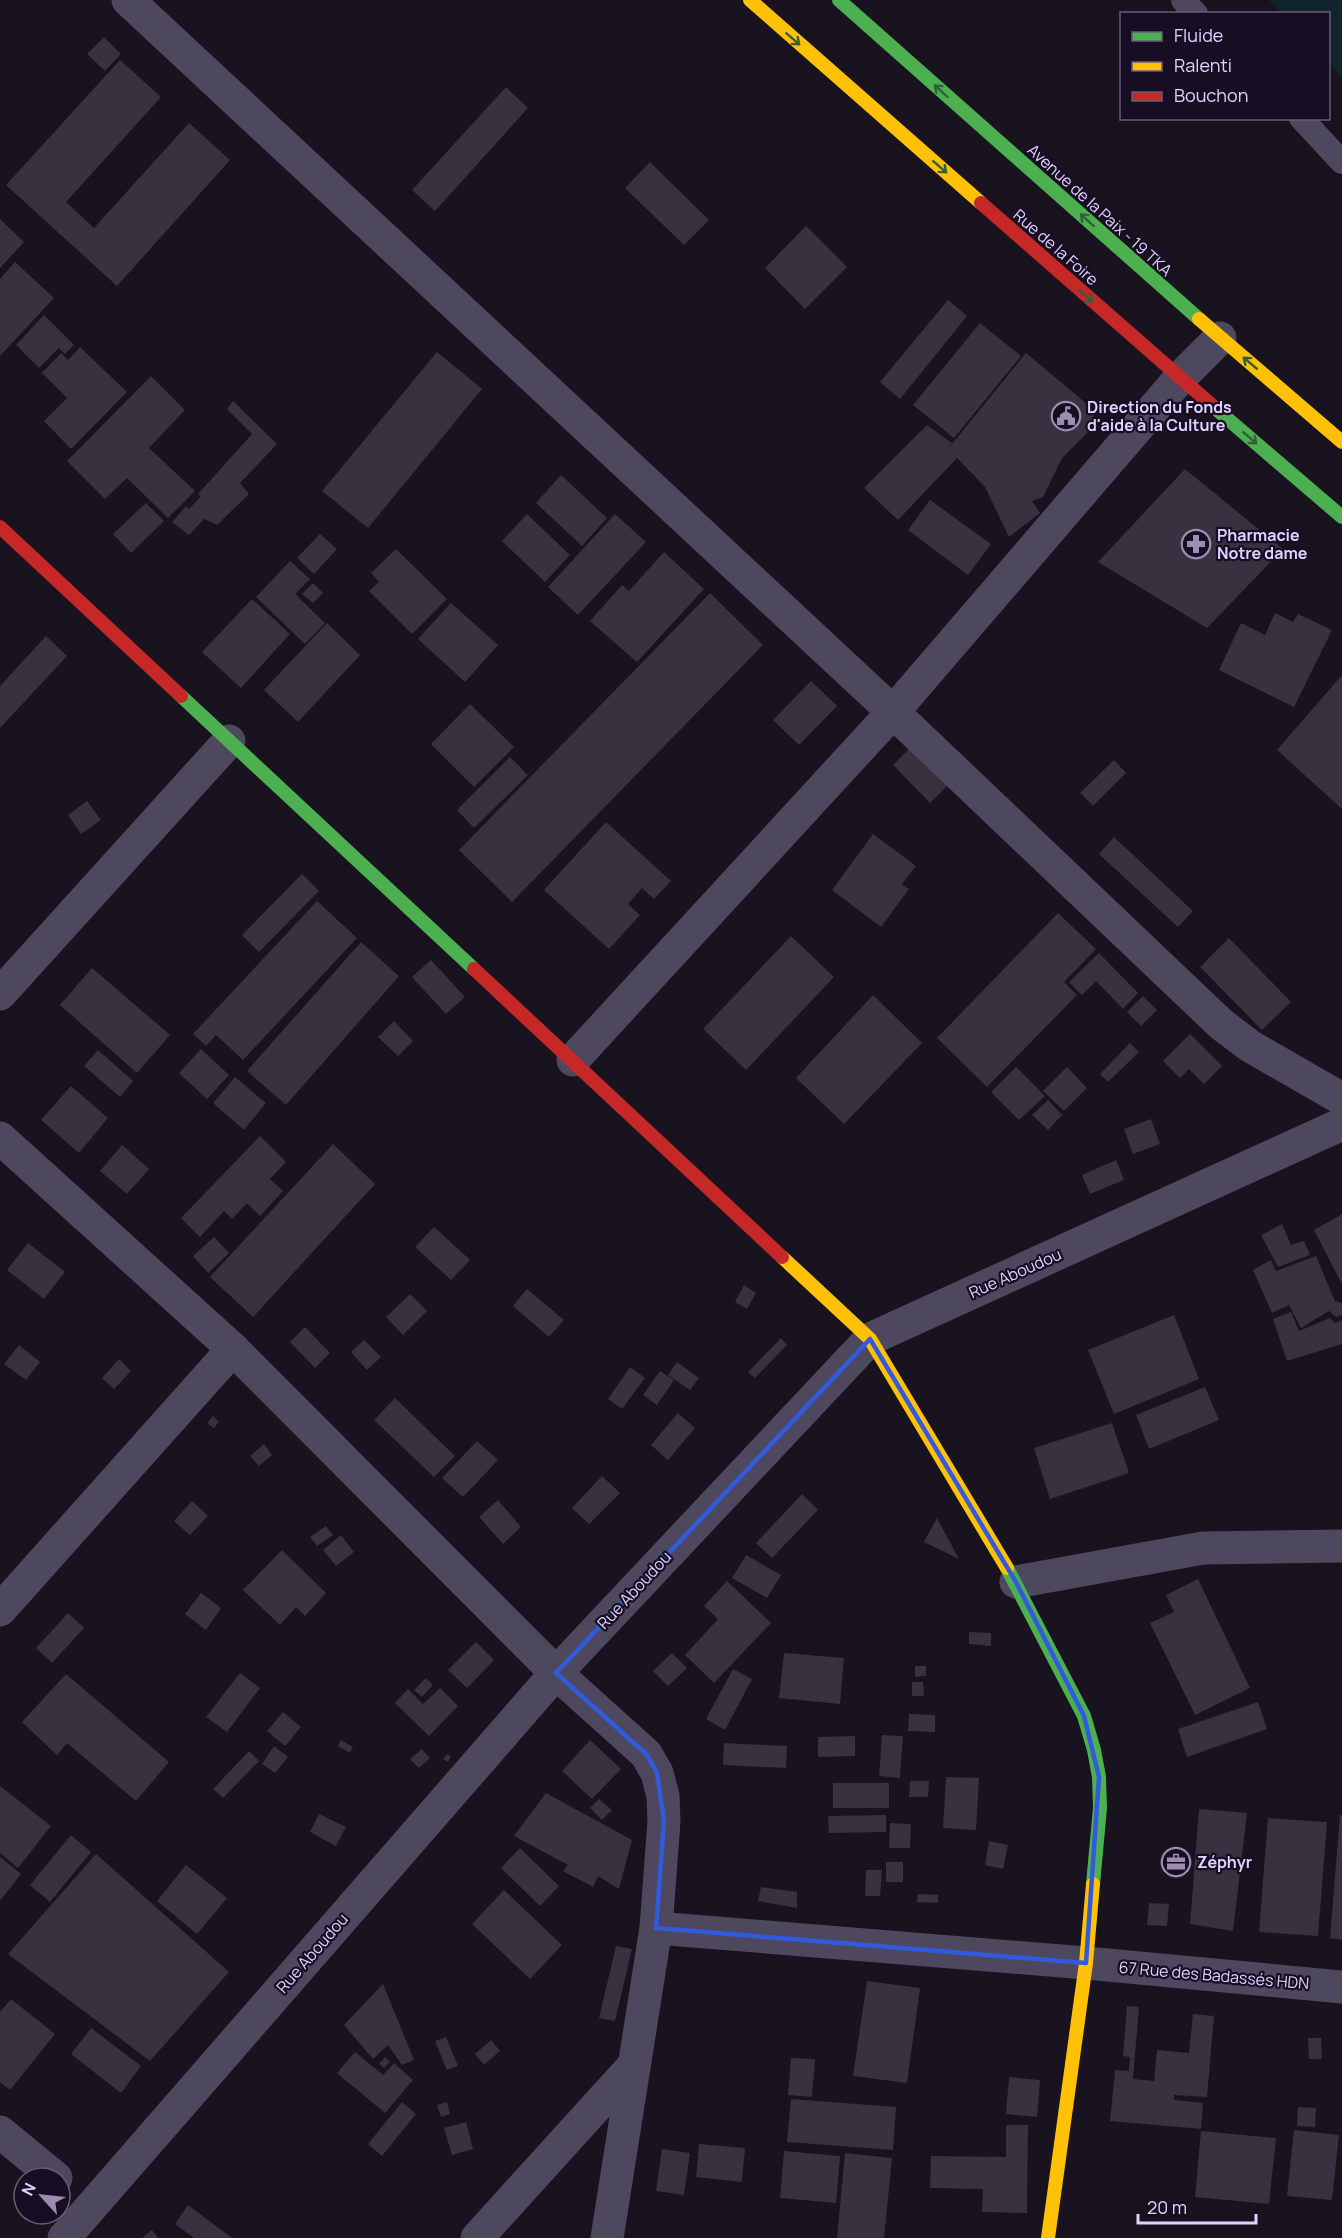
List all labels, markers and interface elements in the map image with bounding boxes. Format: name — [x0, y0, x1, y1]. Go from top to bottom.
legend — [1120, 12, 1330, 120]
text: Fluide — [1174, 23, 1223, 47]
one-way arrow — [786, 32, 801, 46]
text: Ralenti — [1174, 53, 1232, 77]
text: Bouchon — [1174, 83, 1248, 107]
one-way arrow — [934, 84, 949, 98]
street label: Avenue de la Paix - 19 TKA — [1023, 139, 1177, 281]
one-way arrow — [932, 160, 947, 174]
street label: Rue de la Foire — [1009, 204, 1103, 290]
one-way arrow — [1080, 213, 1095, 227]
one-way arrow — [1079, 289, 1094, 303]
one-way arrow — [1243, 356, 1258, 370]
place label: Direction du Fonds d'aide à la Culture — [1087, 396, 1232, 436]
public building icon: Direction du Fonds d'aide à la Culture — [1050, 400, 1082, 432]
one-way arrow — [1242, 431, 1258, 444]
place label: Pharmacie Notre dame — [1217, 524, 1308, 564]
pharmacy icon: Pharmacie Notre dame — [1180, 528, 1212, 560]
street label: Rue Aboudou — [965, 1243, 1065, 1303]
street label: Rue Aboudou — [592, 1546, 676, 1634]
office icon: Zéphyr — [1160, 1846, 1192, 1878]
place label: Zéphyr — [1197, 1851, 1252, 1873]
street label: Rue Aboudou — [271, 1908, 353, 1998]
street label: 67 Rue des Badassés HDN — [1118, 1956, 1310, 1994]
north arrow — [12, 2166, 72, 2226]
text: N — [16, 2179, 41, 2199]
scale bar — [1138, 2187, 1256, 2225]
text: 20 m — [1147, 2195, 1187, 2219]

